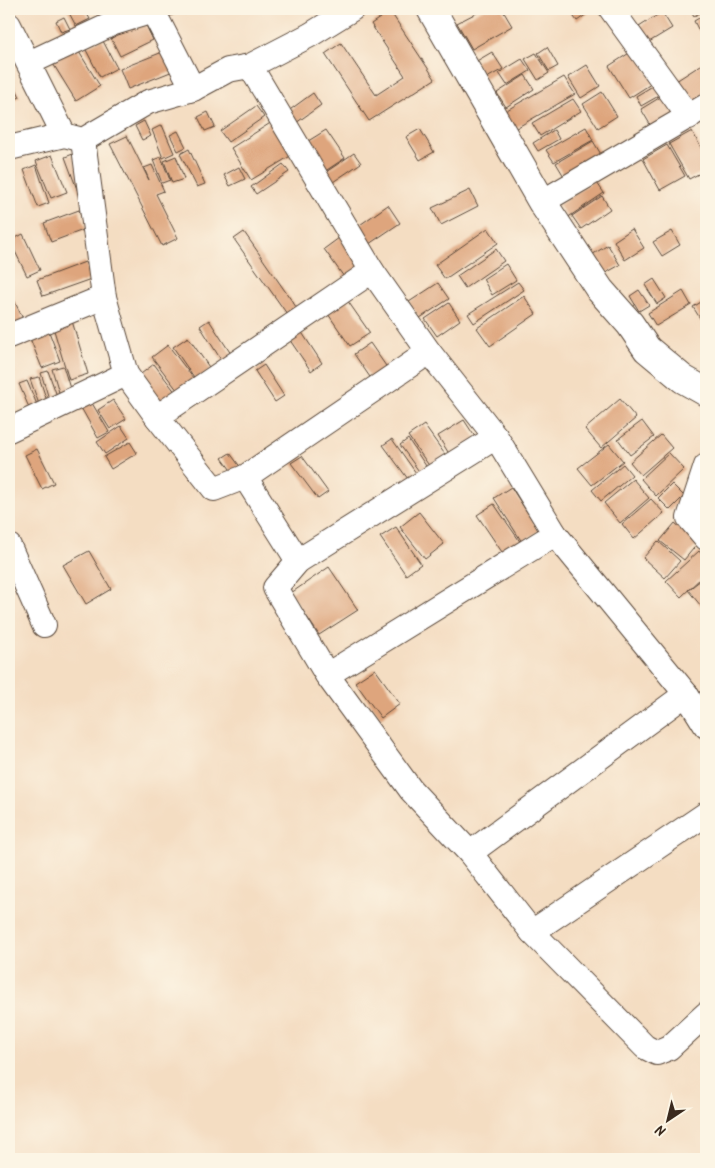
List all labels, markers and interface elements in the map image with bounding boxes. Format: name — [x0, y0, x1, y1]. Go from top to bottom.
north arrow — [642, 1096, 692, 1146]
text: N — [651, 1118, 671, 1141]

